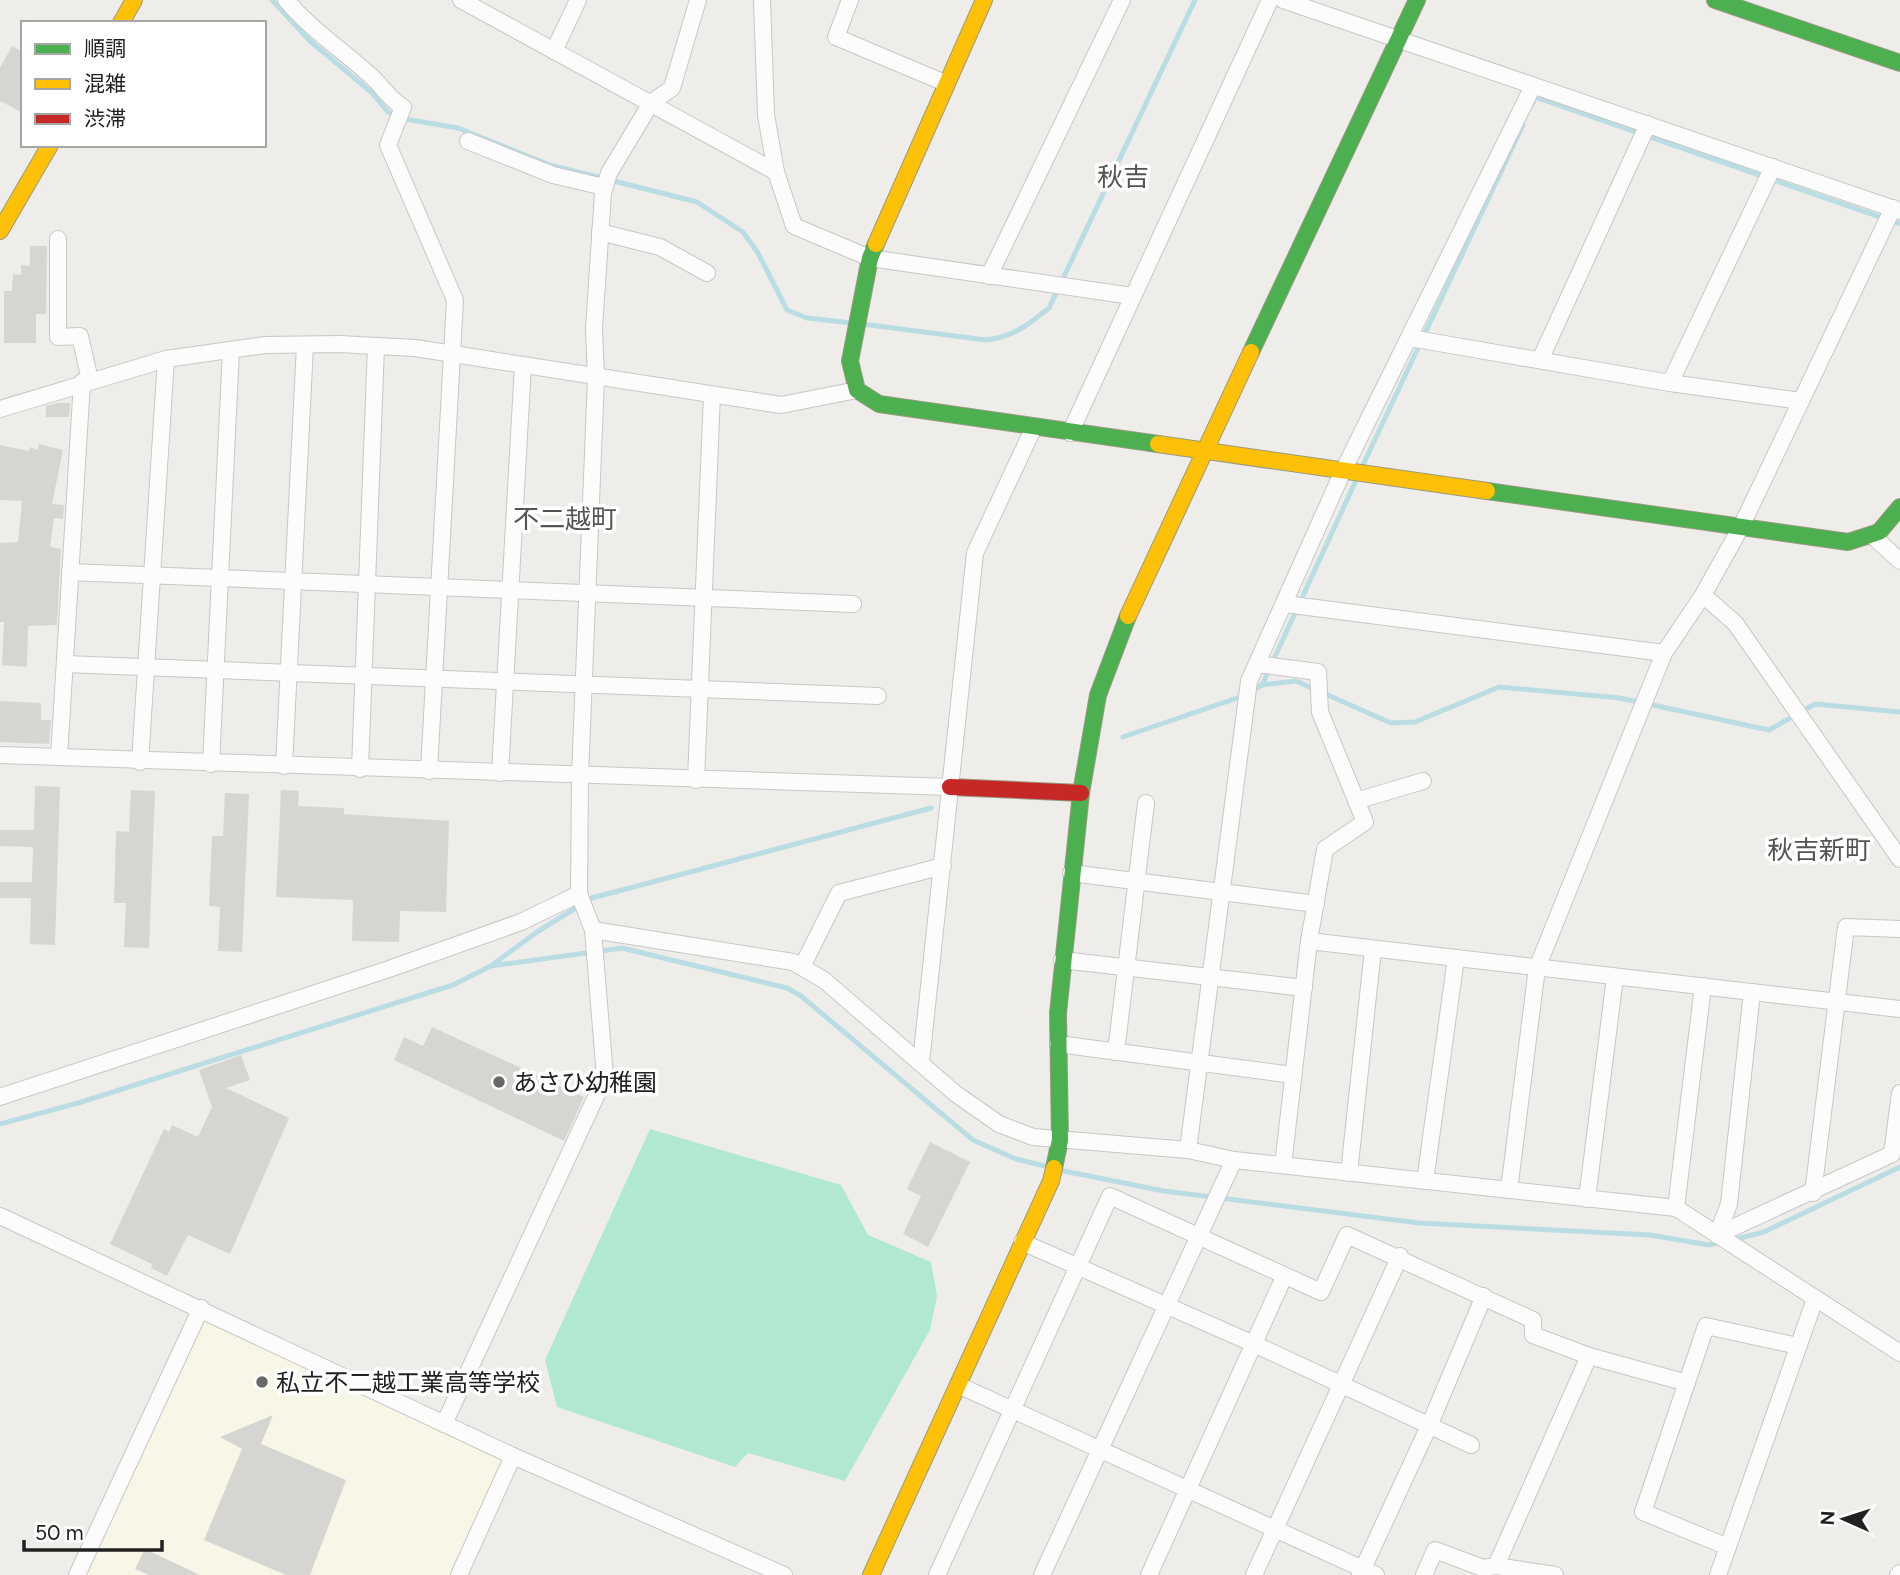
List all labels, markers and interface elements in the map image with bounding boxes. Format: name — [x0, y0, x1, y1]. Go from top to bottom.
legend — [21, 21, 266, 147]
text: 順調 — [84, 36, 126, 61]
text: 混雑 — [84, 71, 126, 96]
text: 渋滞 — [84, 106, 126, 131]
district label: 秋吉 — [1097, 161, 1149, 193]
district label: 不二越町 — [513, 503, 617, 535]
district label: 秋吉新町 — [1767, 834, 1871, 866]
place label: あさひ幼稚園 — [513, 1068, 657, 1097]
marker: あさひ幼稚園 — [491, 1074, 507, 1090]
place label: 私立不二越工業高等学校 — [276, 1368, 540, 1397]
marker: 私立不二越工業高等学校 — [254, 1374, 270, 1390]
north arrow — [1809, 1484, 1879, 1554]
scale bar — [24, 1508, 163, 1552]
text: N — [1816, 1510, 1839, 1526]
text: 50 m — [35, 1520, 84, 1545]

